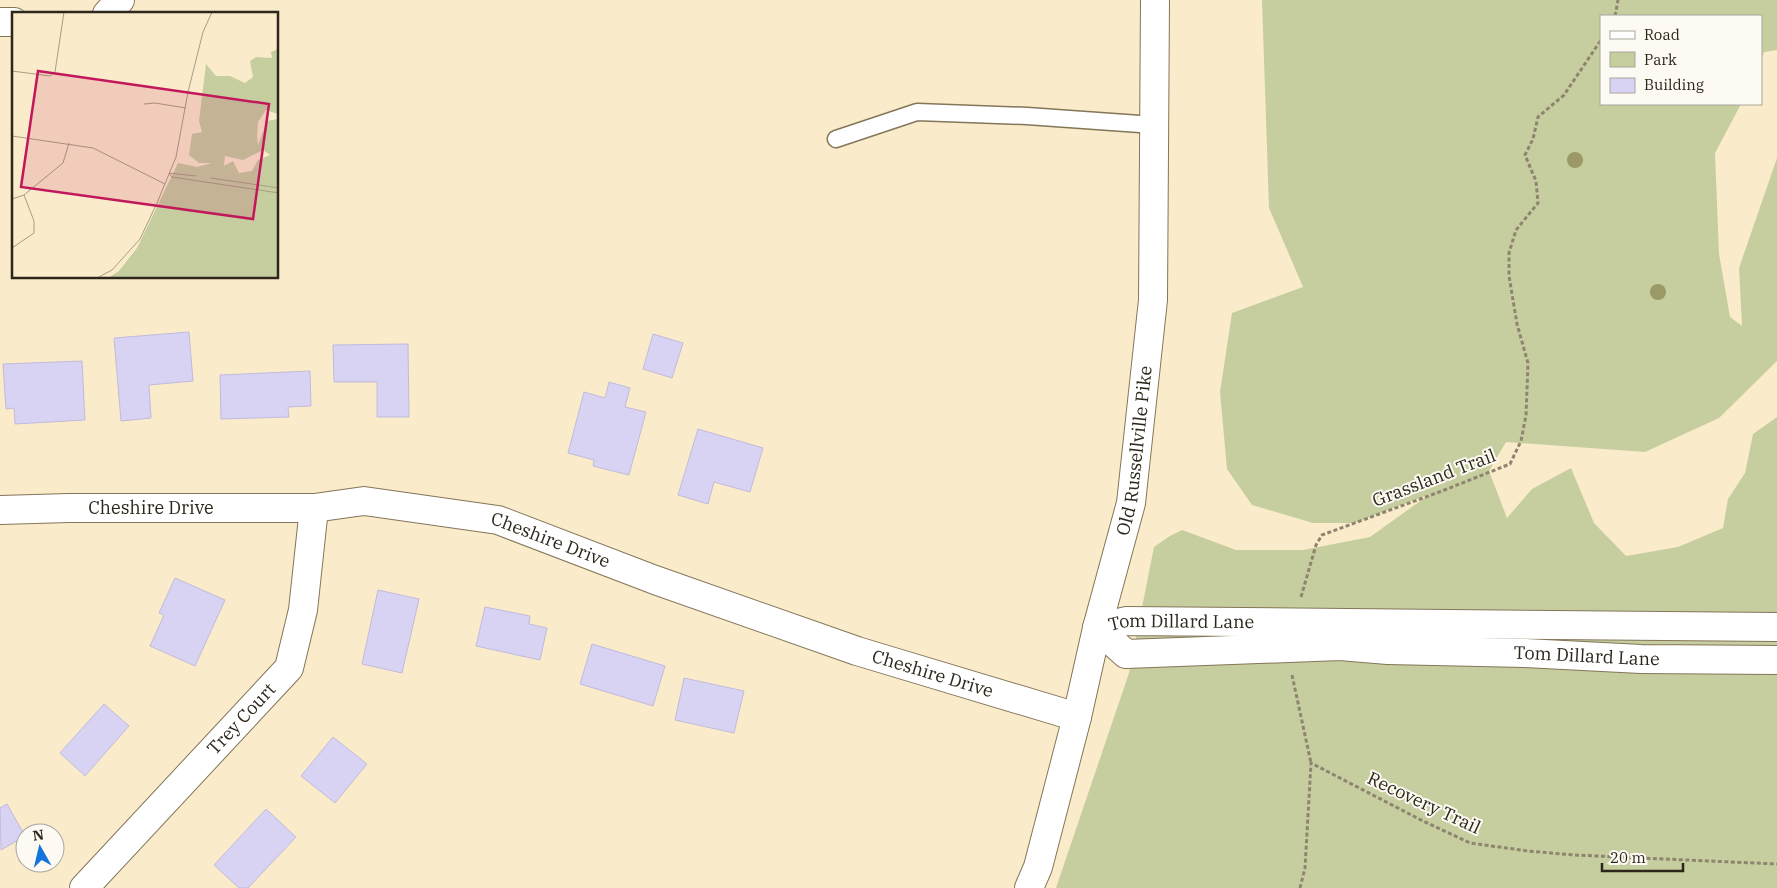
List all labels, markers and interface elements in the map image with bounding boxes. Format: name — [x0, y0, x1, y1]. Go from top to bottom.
inset map — [12, 12, 279, 279]
legend — [1600, 15, 1762, 105]
text: Road — [1644, 25, 1680, 44]
text: Park — [1644, 50, 1677, 69]
text: Building — [1644, 75, 1704, 94]
street label: Old Russellville Pike — [1111, 364, 1157, 538]
street label: Grassland Trail — [1369, 443, 1499, 512]
street label: Cheshire Drive — [88, 496, 214, 519]
street label: Cheshire Drive — [490, 507, 613, 573]
street label: Tom Dillard Lane — [1106, 609, 1254, 636]
street label: Tom Dillard Lane — [1513, 641, 1660, 670]
street label: Cheshire Drive — [869, 644, 996, 702]
street label: Trey Court — [202, 678, 280, 759]
street label: Recovery Trail — [1364, 766, 1484, 839]
north arrow — [15, 823, 65, 873]
text: N — [31, 825, 45, 845]
scale bar — [1602, 840, 1683, 872]
text: 20 m — [1610, 848, 1646, 867]

